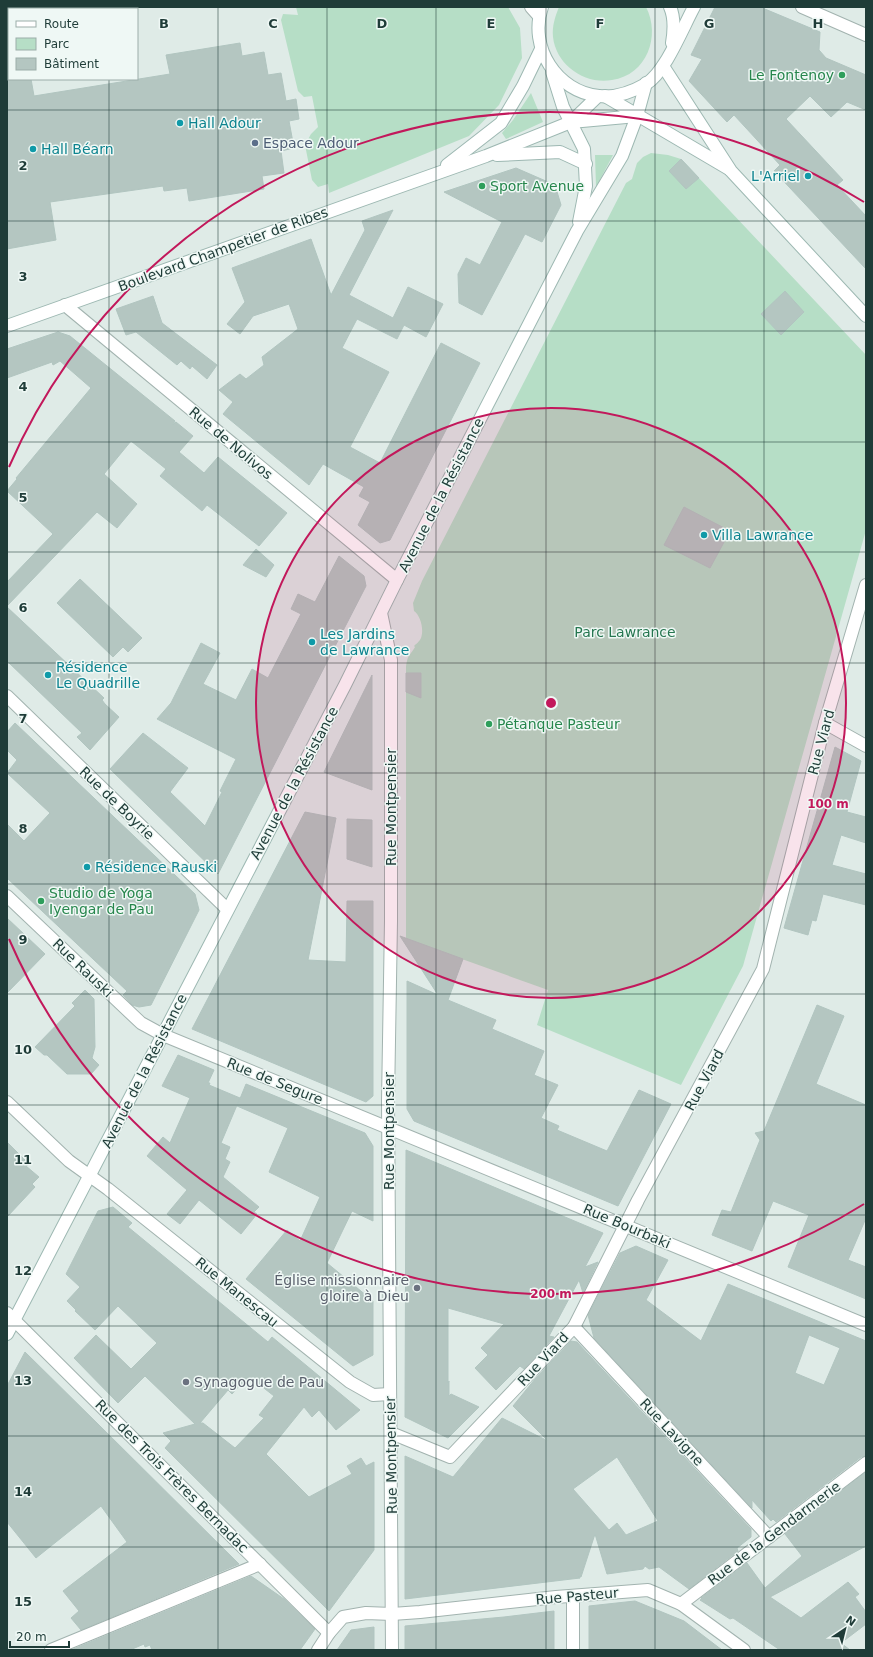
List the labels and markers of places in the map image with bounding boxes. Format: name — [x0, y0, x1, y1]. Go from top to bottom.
place label: Le Fontenoy — [749, 67, 834, 83]
marker: Le Fontenoy — [837, 70, 847, 80]
place label: Hall Adour — [188, 115, 261, 131]
marker: Hall Adour — [175, 118, 185, 128]
place label: Espace Adour — [263, 135, 359, 151]
marker: Espace Adour — [250, 138, 260, 148]
place label: Hall Béarn — [41, 141, 114, 157]
marker: Hall Béarn — [28, 144, 38, 154]
place label: L'Arriel — [751, 168, 800, 184]
marker: L'Arriel — [803, 171, 813, 181]
place label: Sport Avenue — [490, 178, 584, 194]
marker: Sport Avenue — [477, 181, 487, 191]
place label: Villa Lawrance — [712, 527, 813, 543]
marker: Villa Lawrance — [699, 530, 709, 540]
place label: Les Jardins de Lawrance — [320, 626, 409, 658]
marker: Les Jardins de Lawrance — [307, 637, 317, 647]
place label: Résidence Le Quadrille — [56, 659, 140, 691]
marker: Résidence Le Quadrille — [43, 670, 53, 680]
centre of rings — [544, 696, 558, 710]
place label: Pétanque Pasteur — [497, 716, 620, 732]
marker: Pétanque Pasteur — [484, 719, 494, 729]
place label: Résidence Rauski — [95, 859, 217, 875]
marker: Résidence Rauski — [82, 862, 92, 872]
place label: Studio de Yoga Iyengar de Pau — [49, 885, 154, 917]
marker: Studio de Yoga Iyengar de Pau — [36, 896, 46, 906]
place label: Église missionnaire gloire à Dieu — [274, 1272, 409, 1304]
marker: Église missionnaire gloire à Dieu — [412, 1283, 422, 1293]
place label: Synagogue de Pau — [194, 1374, 324, 1390]
marker: Synagogue de Pau — [181, 1377, 191, 1387]

